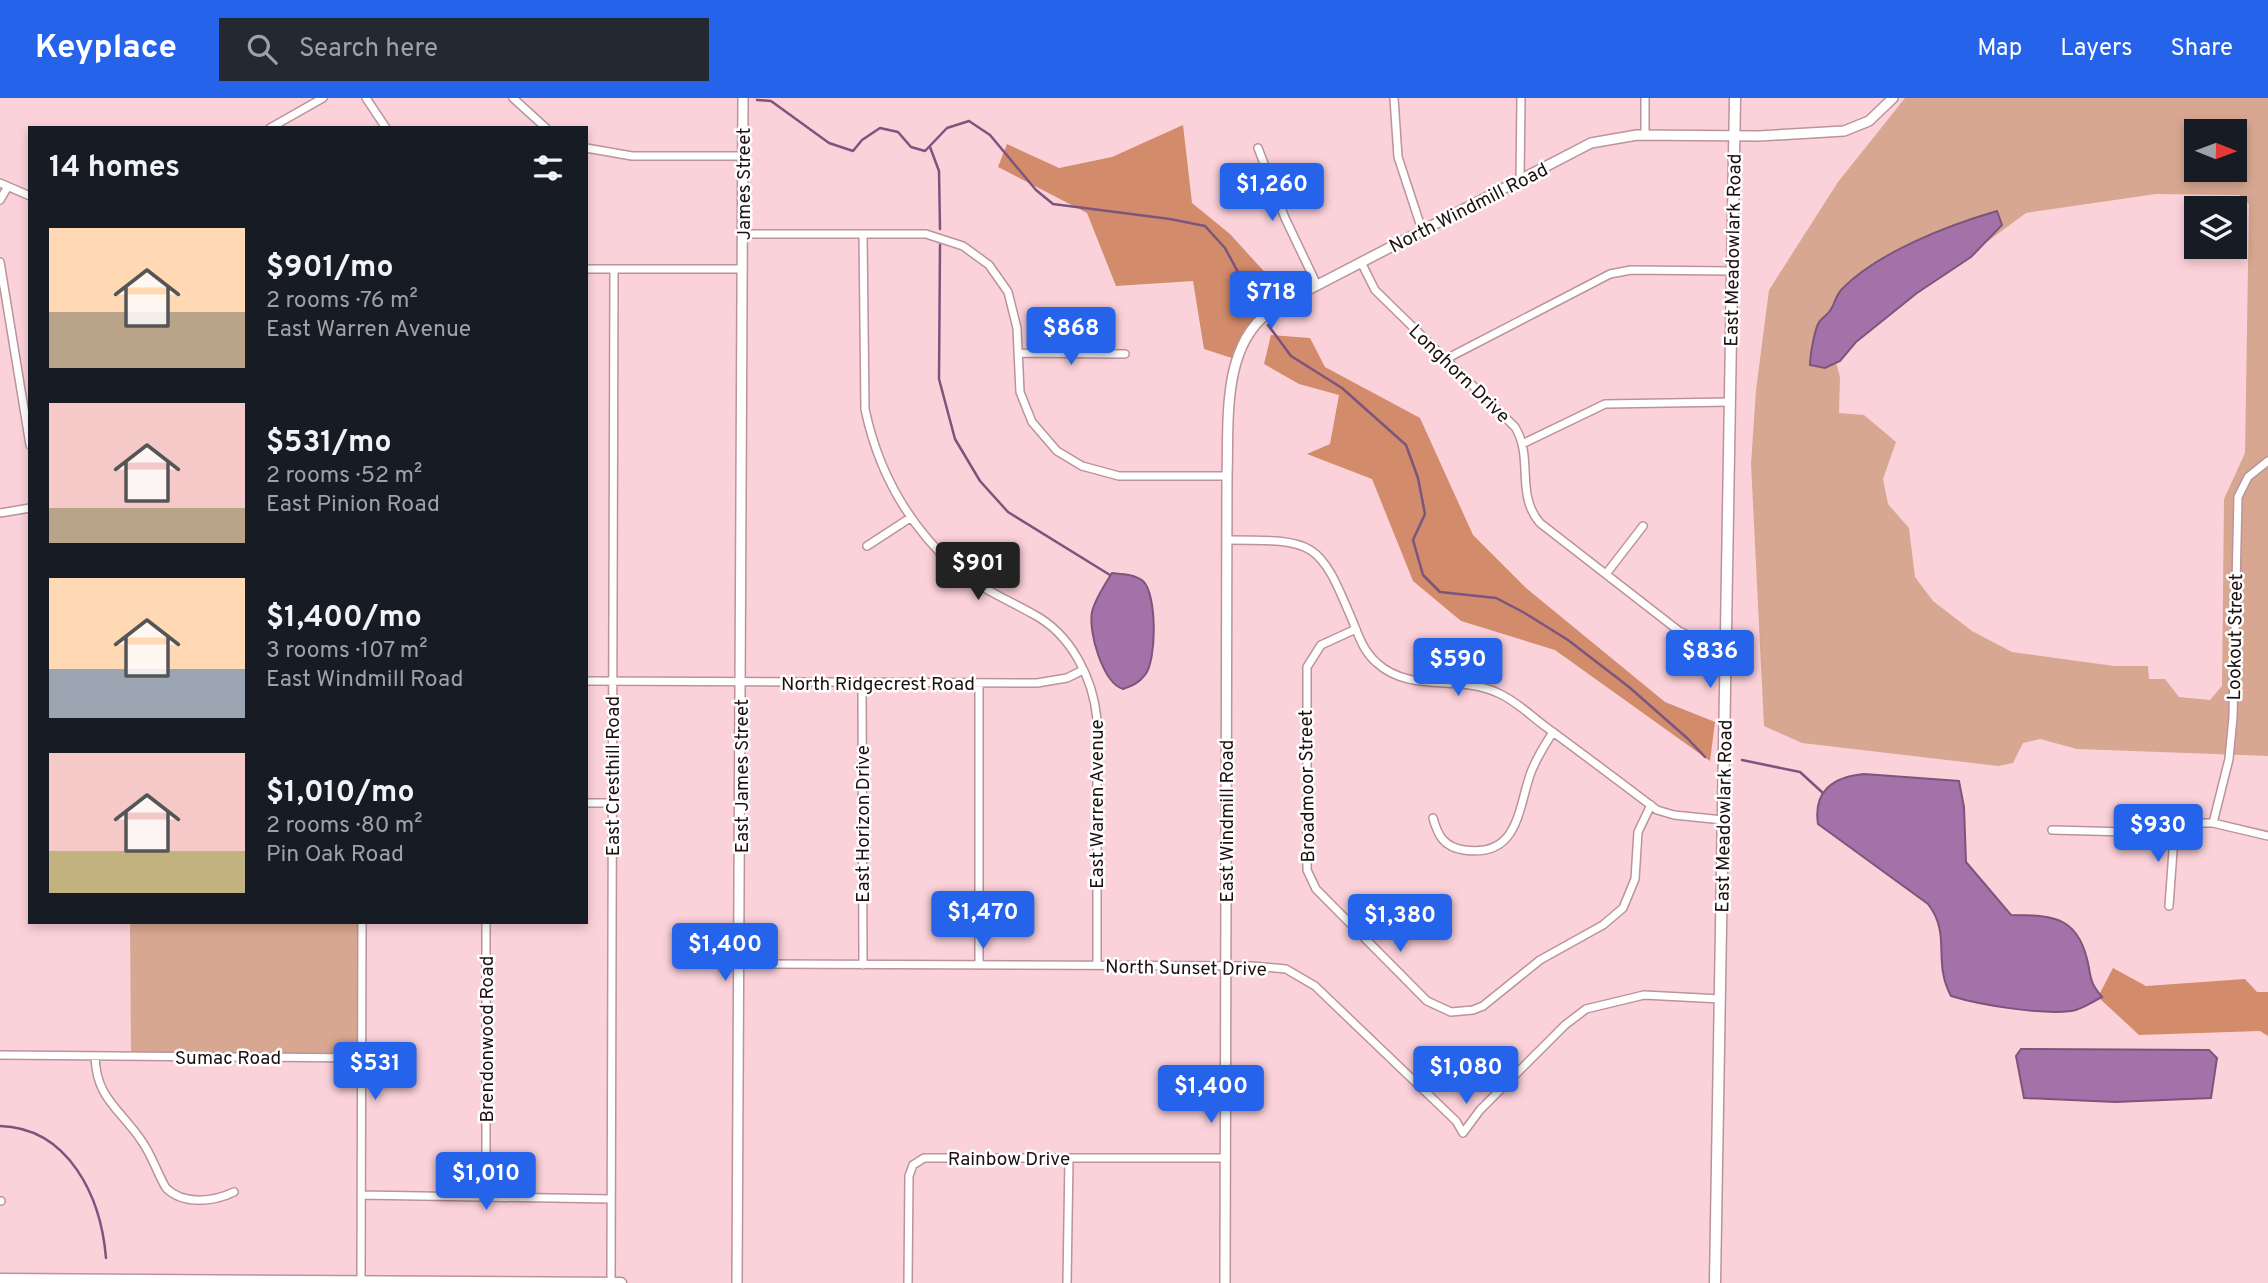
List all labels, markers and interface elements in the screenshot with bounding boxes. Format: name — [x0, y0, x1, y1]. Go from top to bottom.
search box — [219, 18, 709, 81]
text: Keyplace — [35, 28, 177, 70]
icon: search — [243, 30, 281, 68]
text: Search here — [299, 33, 438, 66]
text: Map — [1977, 34, 2022, 64]
text: Layers — [2060, 34, 2132, 64]
text: Share — [2170, 34, 2233, 64]
north arrow — [2184, 119, 2247, 182]
map controls — [2184, 119, 2247, 259]
street label: James Street — [733, 128, 757, 240]
icon: filters — [529, 149, 567, 187]
text: 14 homes — [49, 150, 180, 187]
street label: East Meadowlark Road — [1720, 153, 1748, 347]
street label: North Windmill Road — [1385, 158, 1552, 259]
pin: $1,260 — [1215, 164, 1329, 223]
text: $1,260 — [1236, 171, 1308, 200]
button: layers — [2184, 196, 2247, 259]
text: $901/mo — [266, 250, 394, 287]
icon: home — [105, 256, 189, 340]
pin: $718 — [1230, 272, 1312, 331]
text: $718 — [1246, 279, 1296, 308]
text: 2 rooms · 76 m² — [266, 287, 418, 316]
pin: $868 — [1030, 308, 1112, 367]
text: $868 — [1043, 315, 1099, 344]
text: East Warren Avenue — [266, 316, 471, 345]
street label: Longhorn Drive — [1403, 320, 1514, 429]
text: $531/mo — [266, 425, 392, 462]
icon: home — [105, 431, 189, 515]
text: 2 rooms · 52 m² — [266, 462, 422, 491]
text: East Pinion Road — [266, 491, 440, 520]
pin: $901 — [937, 542, 1019, 602]
text: $901 — [952, 550, 1004, 579]
street label: Lookout Street — [2223, 573, 2249, 701]
text: $1,400/mo — [266, 600, 422, 637]
icon: home — [105, 606, 189, 690]
pin: $836 — [1669, 630, 1751, 690]
text: 3 rooms · 107 m² — [266, 637, 428, 666]
pin: $590 — [1417, 638, 1499, 698]
text: $836 — [1682, 638, 1738, 667]
text: $590 — [1429, 646, 1487, 675]
text: East Windmill Road — [266, 666, 463, 695]
street label: North Ridgecrest Road — [781, 673, 975, 697]
street label: East Cresthill Road — [602, 696, 626, 856]
street label: East James Street — [731, 699, 755, 853]
street label: Broadmoor Street — [1295, 709, 1321, 863]
street label: East Warren Avenue — [1086, 719, 1110, 889]
street label: East Meadowlark Road — [1711, 719, 1739, 913]
street label: East Windmill Road — [1216, 739, 1240, 903]
street label: East Horizon Drive — [852, 745, 876, 903]
text: $1,010/mo — [266, 775, 414, 812]
icon: home — [105, 781, 189, 865]
pin: $930 — [2117, 804, 2199, 864]
text: 2 rooms · 80 m² — [266, 812, 423, 841]
text: $930 — [2130, 812, 2186, 841]
text: Pin Oak Road — [266, 841, 404, 870]
pin: $1,470 — [926, 892, 1040, 951]
pin: $1,380 — [1343, 894, 1457, 954]
text: $1,470 — [947, 899, 1019, 928]
text: $1,380 — [1364, 902, 1436, 931]
pin: $1,400 — [668, 924, 782, 983]
text: $1,400 — [688, 931, 762, 960]
street label: Brendonwood Road — [476, 956, 500, 1122]
street label: North Sunset Drive — [1105, 956, 1267, 982]
pin: $531 — [334, 1042, 416, 1102]
pin: $1,080 — [1409, 1046, 1523, 1106]
street label: Sumac Road — [175, 1047, 281, 1071]
text: $531 — [350, 1050, 400, 1079]
text: $1,080 — [1429, 1054, 1503, 1083]
pin: $1,400 — [1154, 1066, 1268, 1125]
text: $1,400 — [1174, 1073, 1248, 1102]
street label: Rainbow Drive — [948, 1148, 1070, 1172]
pin: $1,010 — [429, 1152, 543, 1212]
text: $1,010 — [452, 1160, 520, 1189]

